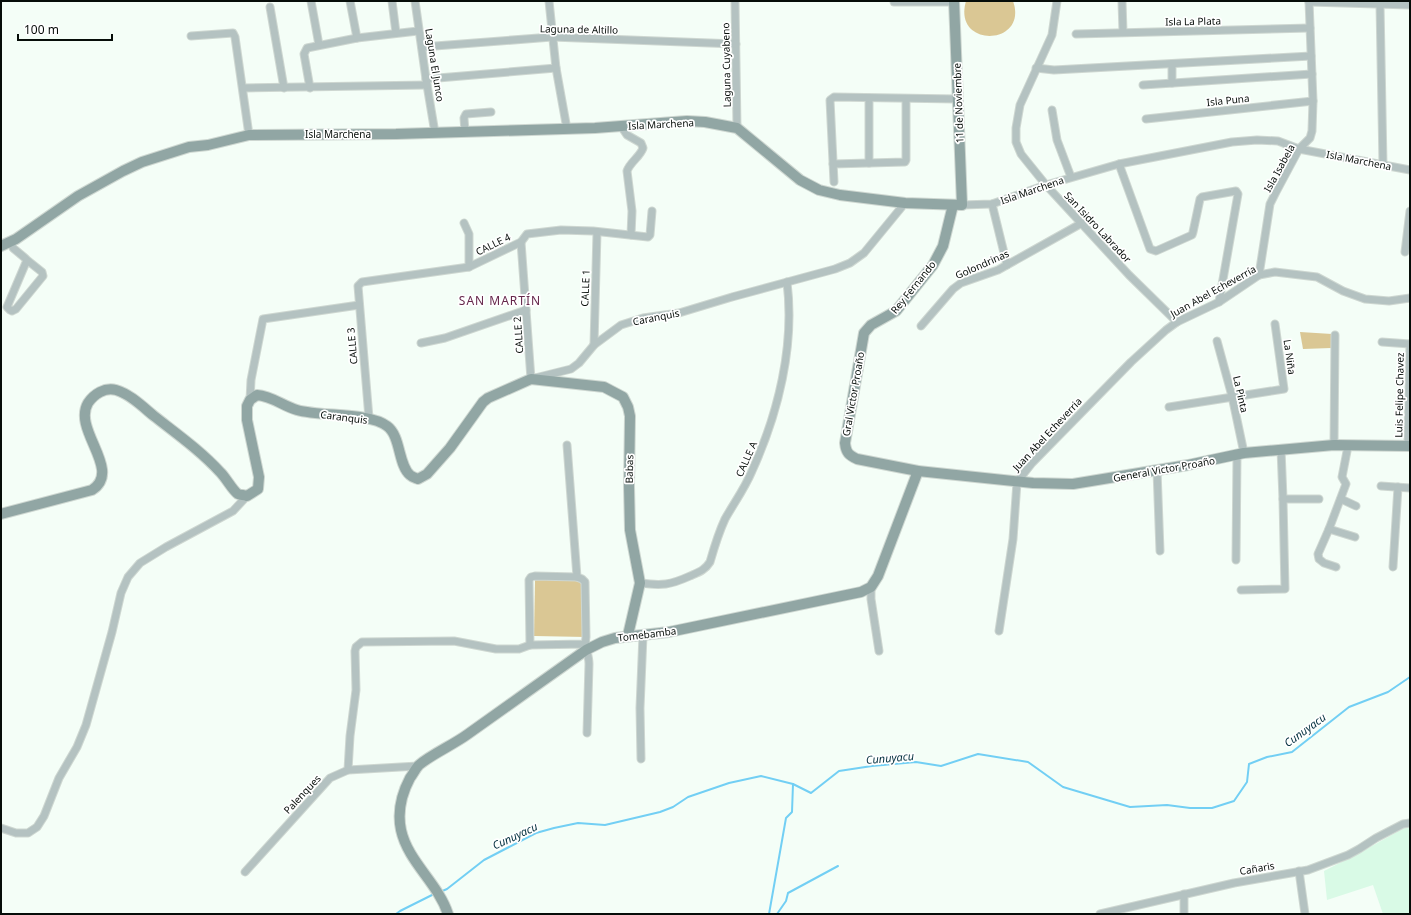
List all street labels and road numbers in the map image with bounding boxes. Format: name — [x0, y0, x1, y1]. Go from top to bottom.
street label: Isla La Plata — [1165, 14, 1221, 28]
street label: Laguna de Altillo — [540, 21, 618, 37]
street label: Laguna Cuyabeno — [718, 22, 734, 108]
street label: Laguna El Junco — [422, 27, 448, 103]
street label: 11 de Noviembre — [950, 62, 966, 143]
street label: Isla Puna — [1206, 91, 1250, 109]
street label: Isla Marchena — [628, 115, 694, 133]
street label: Isla Marchena — [305, 127, 371, 141]
street label: Isla Isabela — [1260, 142, 1298, 194]
street label: Isla Marchena — [1325, 147, 1393, 173]
street label: Isla Marchena — [999, 173, 1065, 207]
street label: San Isidro Labrador — [1061, 188, 1135, 266]
street label: CALLE 4 — [473, 229, 513, 258]
street label: Golondrinas — [953, 246, 1011, 282]
street label: Rey Fernando — [887, 258, 939, 316]
street label: Juan Abel Echeverría — [1167, 262, 1258, 321]
street label: CALLE 1 — [577, 269, 593, 307]
street label: Caranquis — [631, 306, 681, 328]
street label: CALLE 2 — [510, 316, 526, 354]
street label: CALLE 3 — [343, 327, 361, 365]
street label: La Niña — [1281, 338, 1299, 376]
street label: Gral Victor Proaño — [839, 351, 867, 437]
street label: Luis Felipe Chavez — [1391, 352, 1407, 438]
street label: La Pinta — [1230, 374, 1252, 414]
street label: Juan Abel Echeverria — [1009, 394, 1085, 475]
street label: Caranquis — [320, 407, 369, 427]
street label: CALLE A — [732, 438, 760, 479]
street label: General Victor Proaño — [1112, 453, 1216, 485]
street label: Babas — [622, 454, 636, 483]
street label: Tomebamba — [617, 623, 677, 645]
street label: Palenques — [280, 771, 324, 817]
street label: Cañaris — [1238, 858, 1276, 878]

